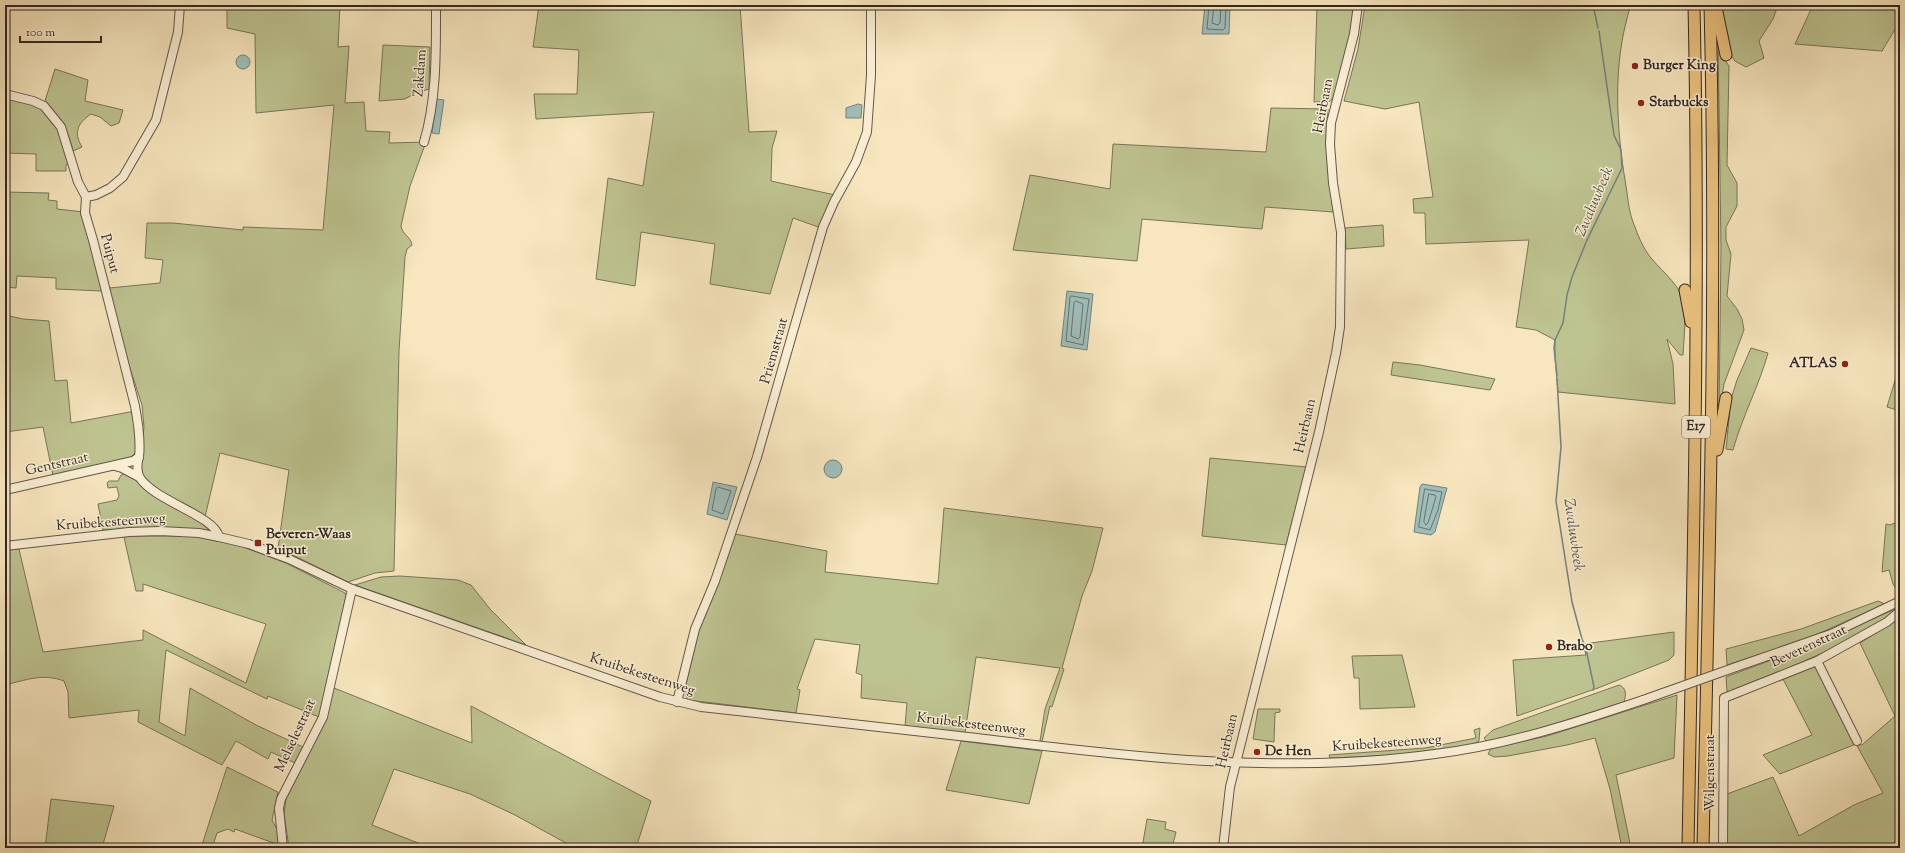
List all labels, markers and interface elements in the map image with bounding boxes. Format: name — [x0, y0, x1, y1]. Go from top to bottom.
scale bar — [20, 18, 101, 44]
text: 100 m — [26, 24, 55, 42]
street label: Zakdam — [409, 48, 433, 97]
place label: Burger King — [1643, 56, 1716, 76]
marker: Burger King — [1630, 61, 1640, 71]
street label: Heirbaan — [1309, 77, 1339, 135]
place label: Starbucks — [1649, 93, 1709, 113]
marker: Starbucks — [1636, 98, 1646, 108]
water label: Zwaluwbeek — [1571, 164, 1619, 240]
street label: Puiput — [94, 232, 124, 276]
street label: Priemstraat — [756, 315, 794, 386]
place label: ATLAS — [1789, 354, 1837, 374]
marker: ATLAS — [1840, 359, 1850, 369]
street label: Heirbaan — [1290, 397, 1322, 455]
road number: E17 — [1682, 416, 1710, 438]
street label: Gentstraat — [24, 448, 91, 482]
water label: Zwaluwbeek — [1557, 497, 1589, 573]
street label: Kruibekesteenweg — [56, 509, 167, 537]
place label: Beveren-Waas Puiput — [266, 525, 351, 561]
marker: Beveren-Waas Puiput — [253, 538, 263, 548]
street label: Beverenstraat — [1768, 621, 1850, 673]
place label: Brabo — [1557, 637, 1593, 657]
marker: Brabo — [1544, 642, 1554, 652]
street label: Kruibekesteenweg — [587, 649, 697, 702]
street label: Melselestraat — [270, 696, 322, 776]
street label: Kruibekesteenweg — [915, 708, 1027, 742]
street label: Heirbaan — [1212, 712, 1244, 770]
street label: Kruibekesteenweg — [1332, 730, 1443, 758]
street label: Wilgenstraat — [1701, 734, 1721, 812]
place label: De Hen — [1265, 742, 1312, 762]
marker: De Hen — [1252, 747, 1262, 757]

